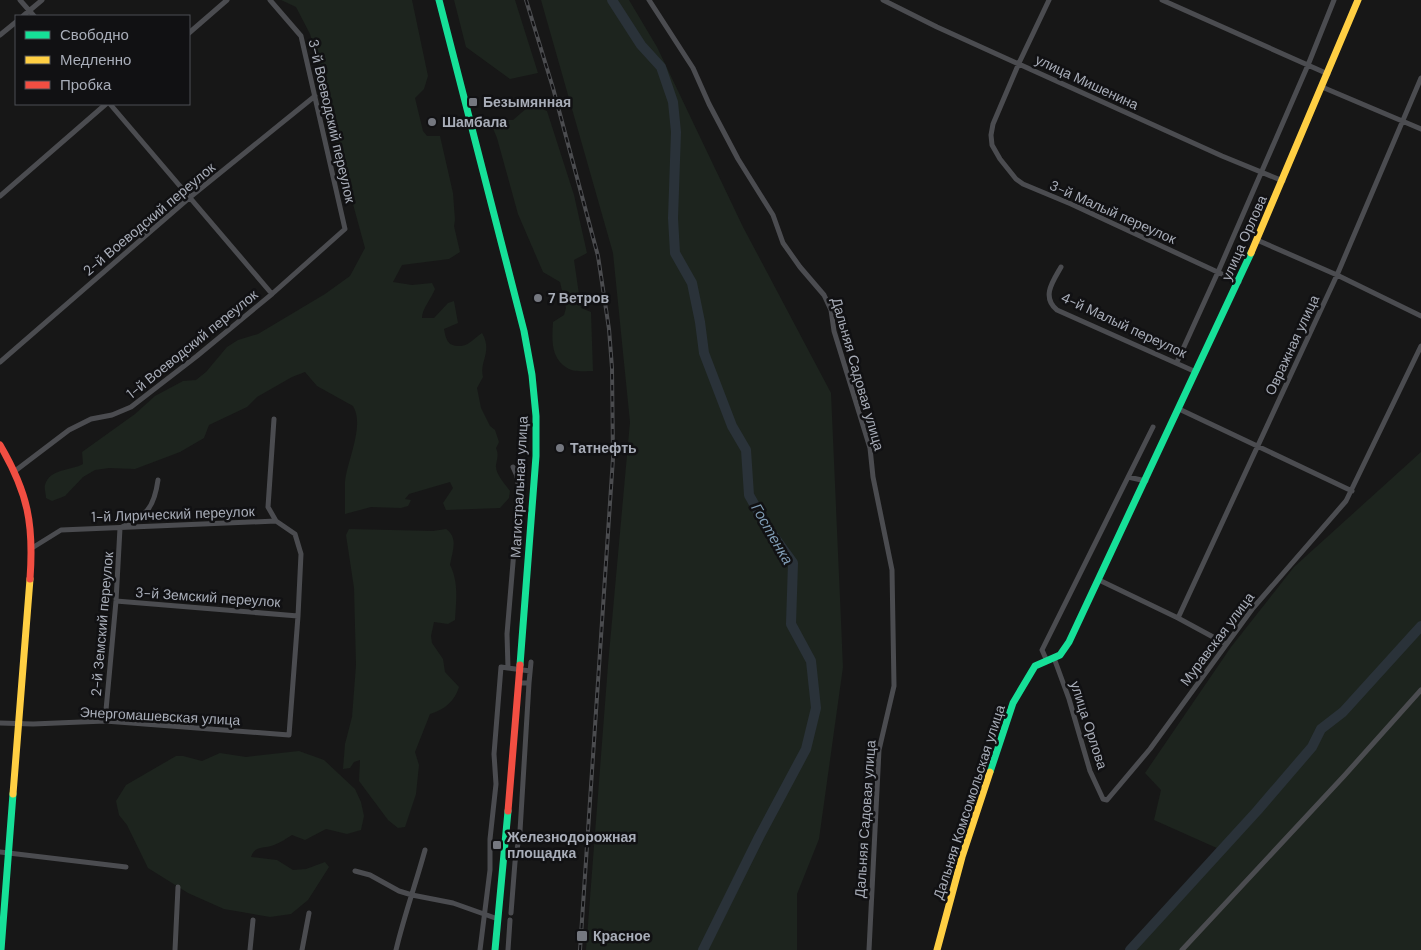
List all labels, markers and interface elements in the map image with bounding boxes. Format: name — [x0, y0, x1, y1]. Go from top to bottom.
legend — [15, 15, 190, 105]
text: Свободно — [60, 25, 129, 45]
street label: 3-й Воеводский переулок — [304, 37, 360, 205]
text: Медленно — [60, 50, 131, 70]
street label: улица Мишенина — [1033, 50, 1142, 114]
text: Пробка — [60, 75, 112, 95]
place label: Безымянная — [483, 93, 571, 111]
marker: Безымянная — [467, 96, 479, 108]
place label: Шамбала — [442, 113, 507, 131]
marker: Шамбала — [426, 116, 438, 128]
street label: 2-й Воеводский переулок — [79, 158, 220, 280]
street label: 3-й Малый переулок — [1047, 176, 1180, 248]
street label: улица Орлова — [1217, 192, 1271, 283]
street label: 1-й Воеводский переулок — [123, 285, 262, 402]
street label: 4-й Малый переулок — [1058, 288, 1191, 362]
place label: 7 Ветров — [548, 289, 609, 307]
marker: 7 Ветров — [532, 292, 544, 304]
street label: Овражная улица — [1261, 292, 1323, 398]
street label: Дальняя Садовая улица — [828, 295, 889, 453]
street label: Магистральная улица — [506, 415, 532, 559]
place label: Татнефть — [570, 439, 637, 457]
marker: Татнефть — [554, 442, 566, 454]
water label: Гостенка — [746, 500, 798, 568]
street label: 1-й Лирический переулок — [91, 502, 256, 526]
street label: 2-й Земский переулок — [87, 550, 117, 697]
street label: 3-й Земский переулок — [135, 583, 282, 611]
street label: Муравская улица — [1176, 588, 1258, 689]
street label: улица Орлова — [1066, 679, 1112, 772]
street label: Дальняя Комсомольская улица — [929, 702, 1009, 902]
street label: Энергомашевская улица — [79, 703, 241, 729]
street label: Дальняя Садовая улица — [851, 739, 880, 899]
place label: Железнодорожная площадка — [506, 828, 636, 862]
marker: Железнодорожная площадка — [491, 839, 503, 851]
place label: Красное — [593, 927, 651, 945]
marker: Красное — [575, 929, 589, 943]

